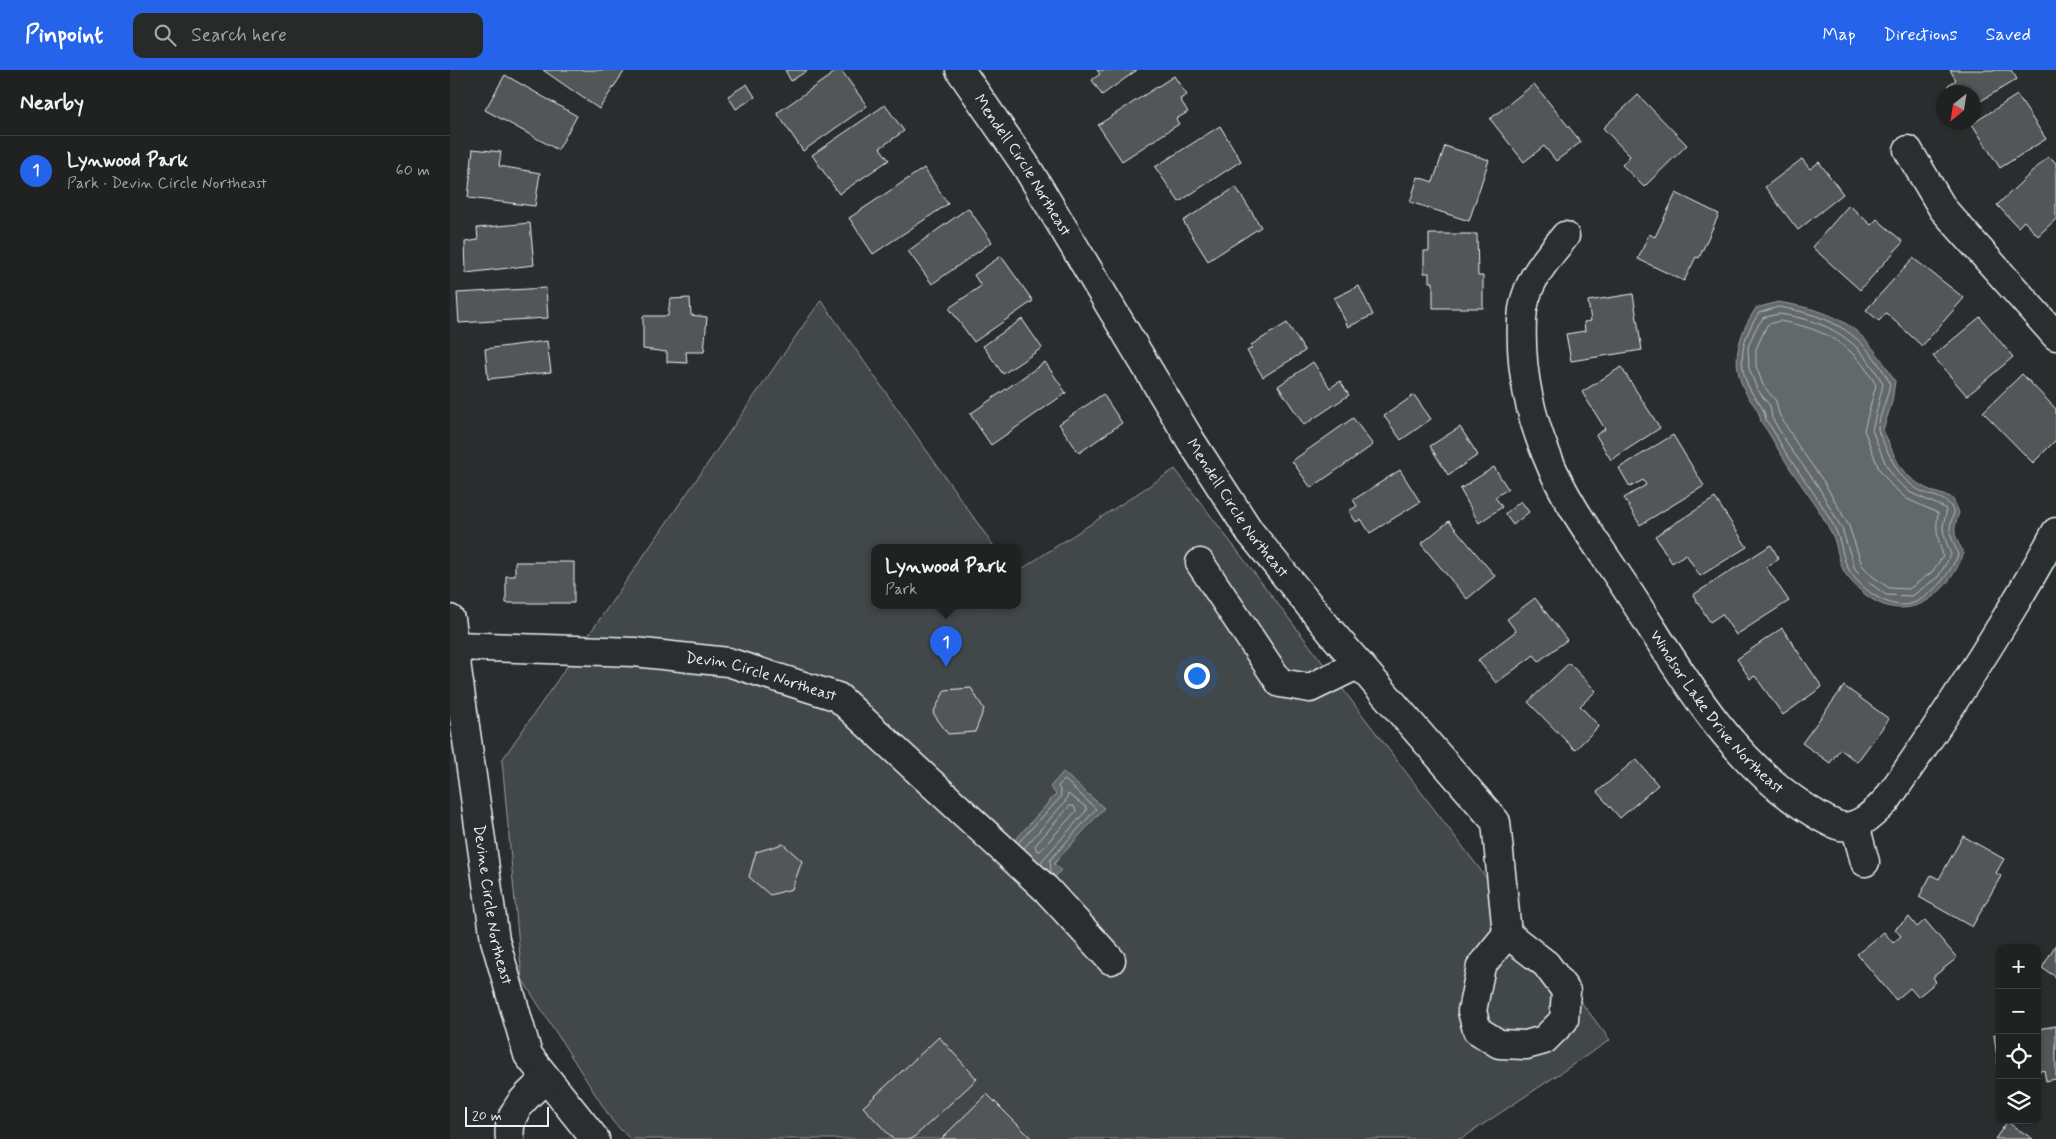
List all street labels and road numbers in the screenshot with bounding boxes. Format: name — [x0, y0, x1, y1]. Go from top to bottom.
street label: Mendell Circle Northeast — [969, 90, 1076, 240]
street label: Mendell Circle Northeast — [1182, 435, 1293, 582]
street label: Windsor Lake Drive Northeast — [1645, 626, 1788, 799]
street label: Devin Circle Northeast — [685, 647, 839, 706]
street label: Devine Circle Northeast — [468, 823, 518, 987]

